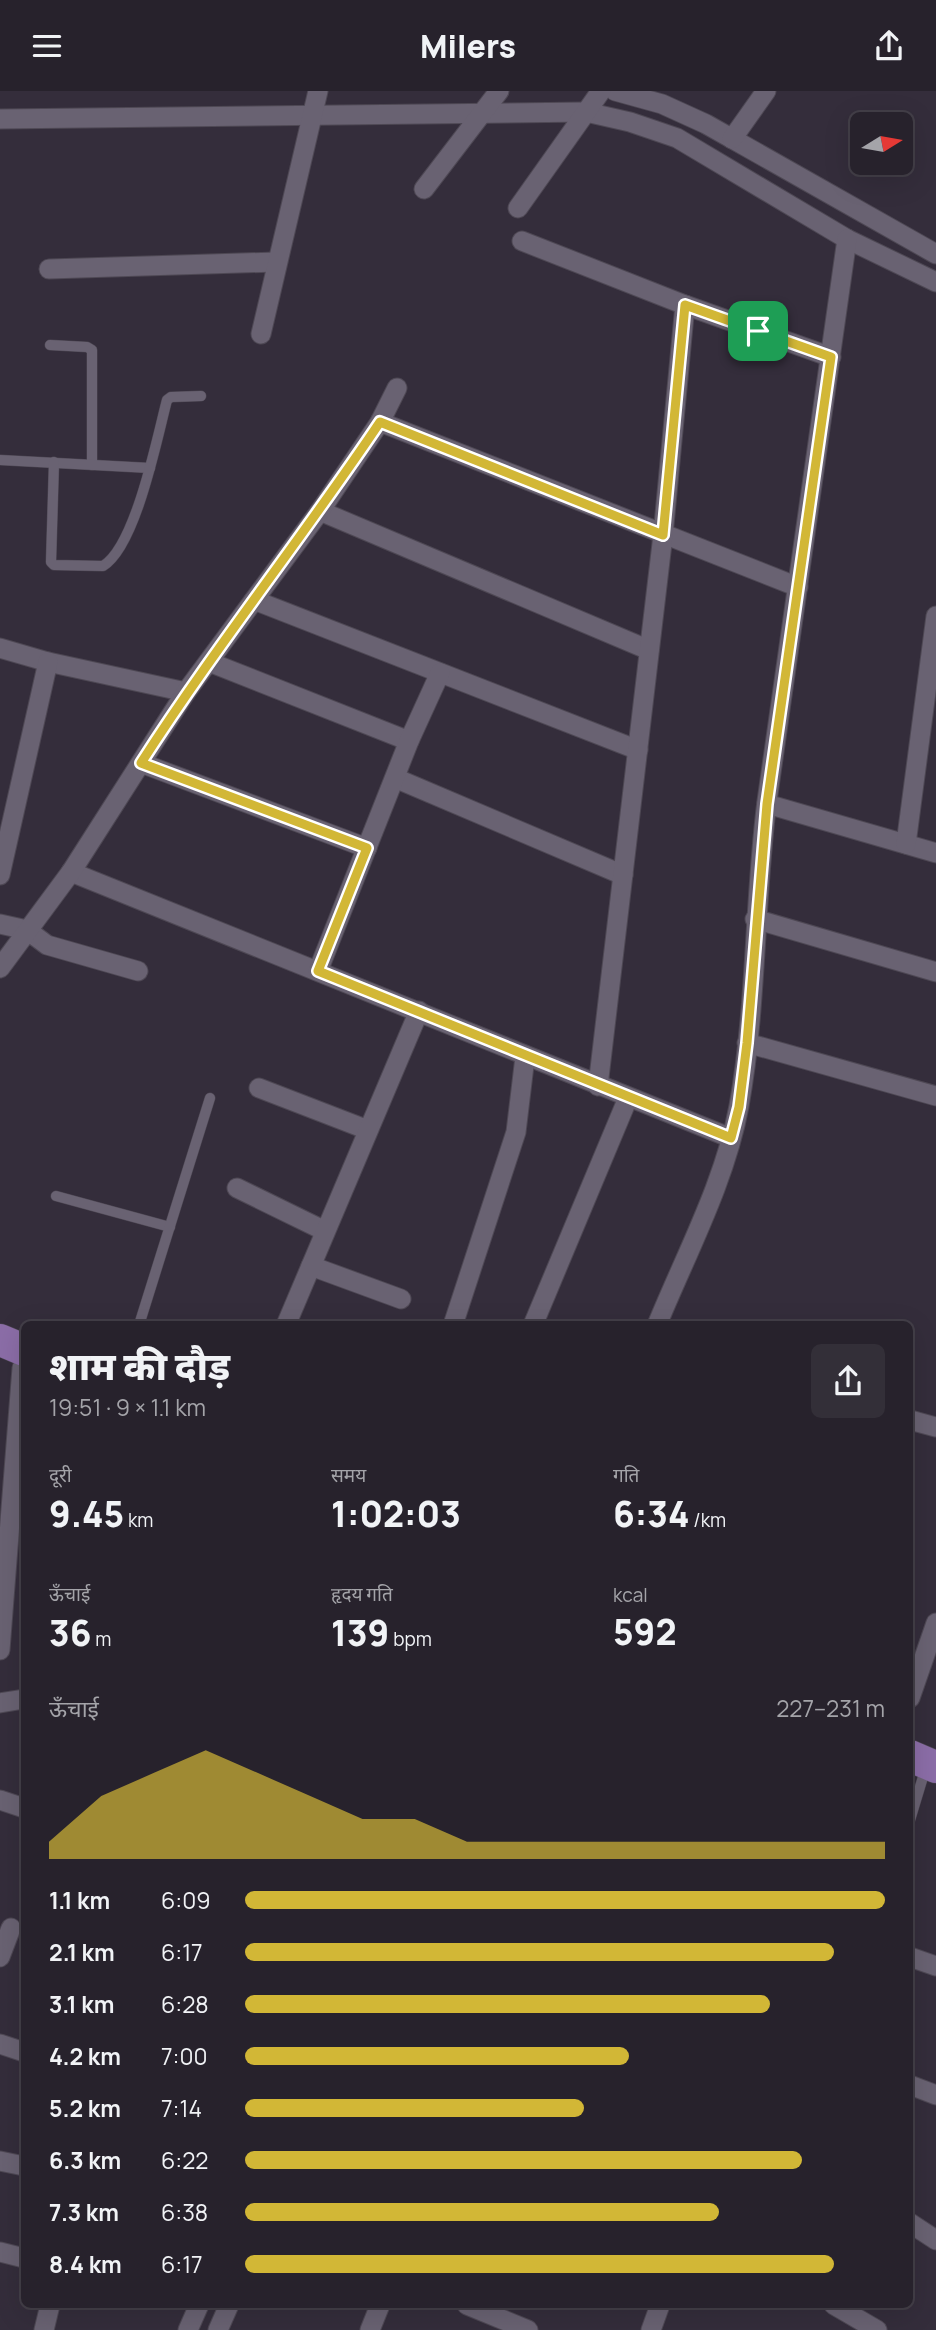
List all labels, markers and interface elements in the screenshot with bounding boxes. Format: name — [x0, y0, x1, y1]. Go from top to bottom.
text: Milers — [420, 24, 516, 68]
icon: menu — [28, 27, 66, 65]
icon: share — [870, 27, 908, 65]
north arrow — [850, 112, 914, 175]
map controls — [850, 112, 913, 175]
pin — [728, 301, 788, 361]
icon: arrive — [739, 312, 777, 350]
text: शाम की दौड़ — [49, 1339, 230, 1391]
button: share — [811, 1344, 885, 1418]
text: 19:51 · 9 × 1.1 km — [49, 1391, 206, 1423]
text: दूरी — [49, 1462, 72, 1488]
text: समय — [331, 1462, 366, 1488]
text: गति — [613, 1462, 639, 1488]
text: 9.45 — [49, 1490, 124, 1538]
text: 1:02:03 — [331, 1490, 461, 1538]
text: 6:34 — [613, 1490, 689, 1538]
text: km — [124, 1507, 153, 1533]
text: /km — [689, 1507, 726, 1533]
text: ऊँचाई — [49, 1581, 90, 1607]
text: हृदय गति — [331, 1581, 393, 1607]
text: kcal — [613, 1582, 648, 1608]
text: 592 — [613, 1608, 677, 1656]
text: 36 — [49, 1609, 91, 1657]
text: 139 — [331, 1609, 389, 1657]
text: m — [91, 1626, 111, 1652]
text: bpm — [389, 1626, 432, 1652]
text: ऊँचाई — [49, 1692, 99, 1724]
text: 227–231 m — [776, 1692, 885, 1724]
text: 1.1 km — [49, 1884, 110, 1916]
text: 6:09 — [161, 1884, 210, 1916]
text: 2.1 km — [49, 1936, 115, 1968]
text: 6:17 — [161, 1936, 203, 1968]
text: 3.1 km — [49, 1988, 114, 2020]
text: 6:28 — [161, 1988, 209, 2020]
text: 4.2 km — [49, 2040, 121, 2072]
text: 7:00 — [161, 2040, 207, 2072]
text: 5.2 km — [49, 2092, 121, 2124]
text: 7:14 — [161, 2092, 202, 2124]
text: 6.3 km — [49, 2144, 121, 2176]
text: 6:22 — [161, 2144, 208, 2176]
text: 7.3 km — [49, 2196, 119, 2228]
text: 6:38 — [161, 2196, 208, 2228]
text: 8.4 km — [49, 2248, 122, 2280]
text: 6:17 — [161, 2248, 203, 2280]

